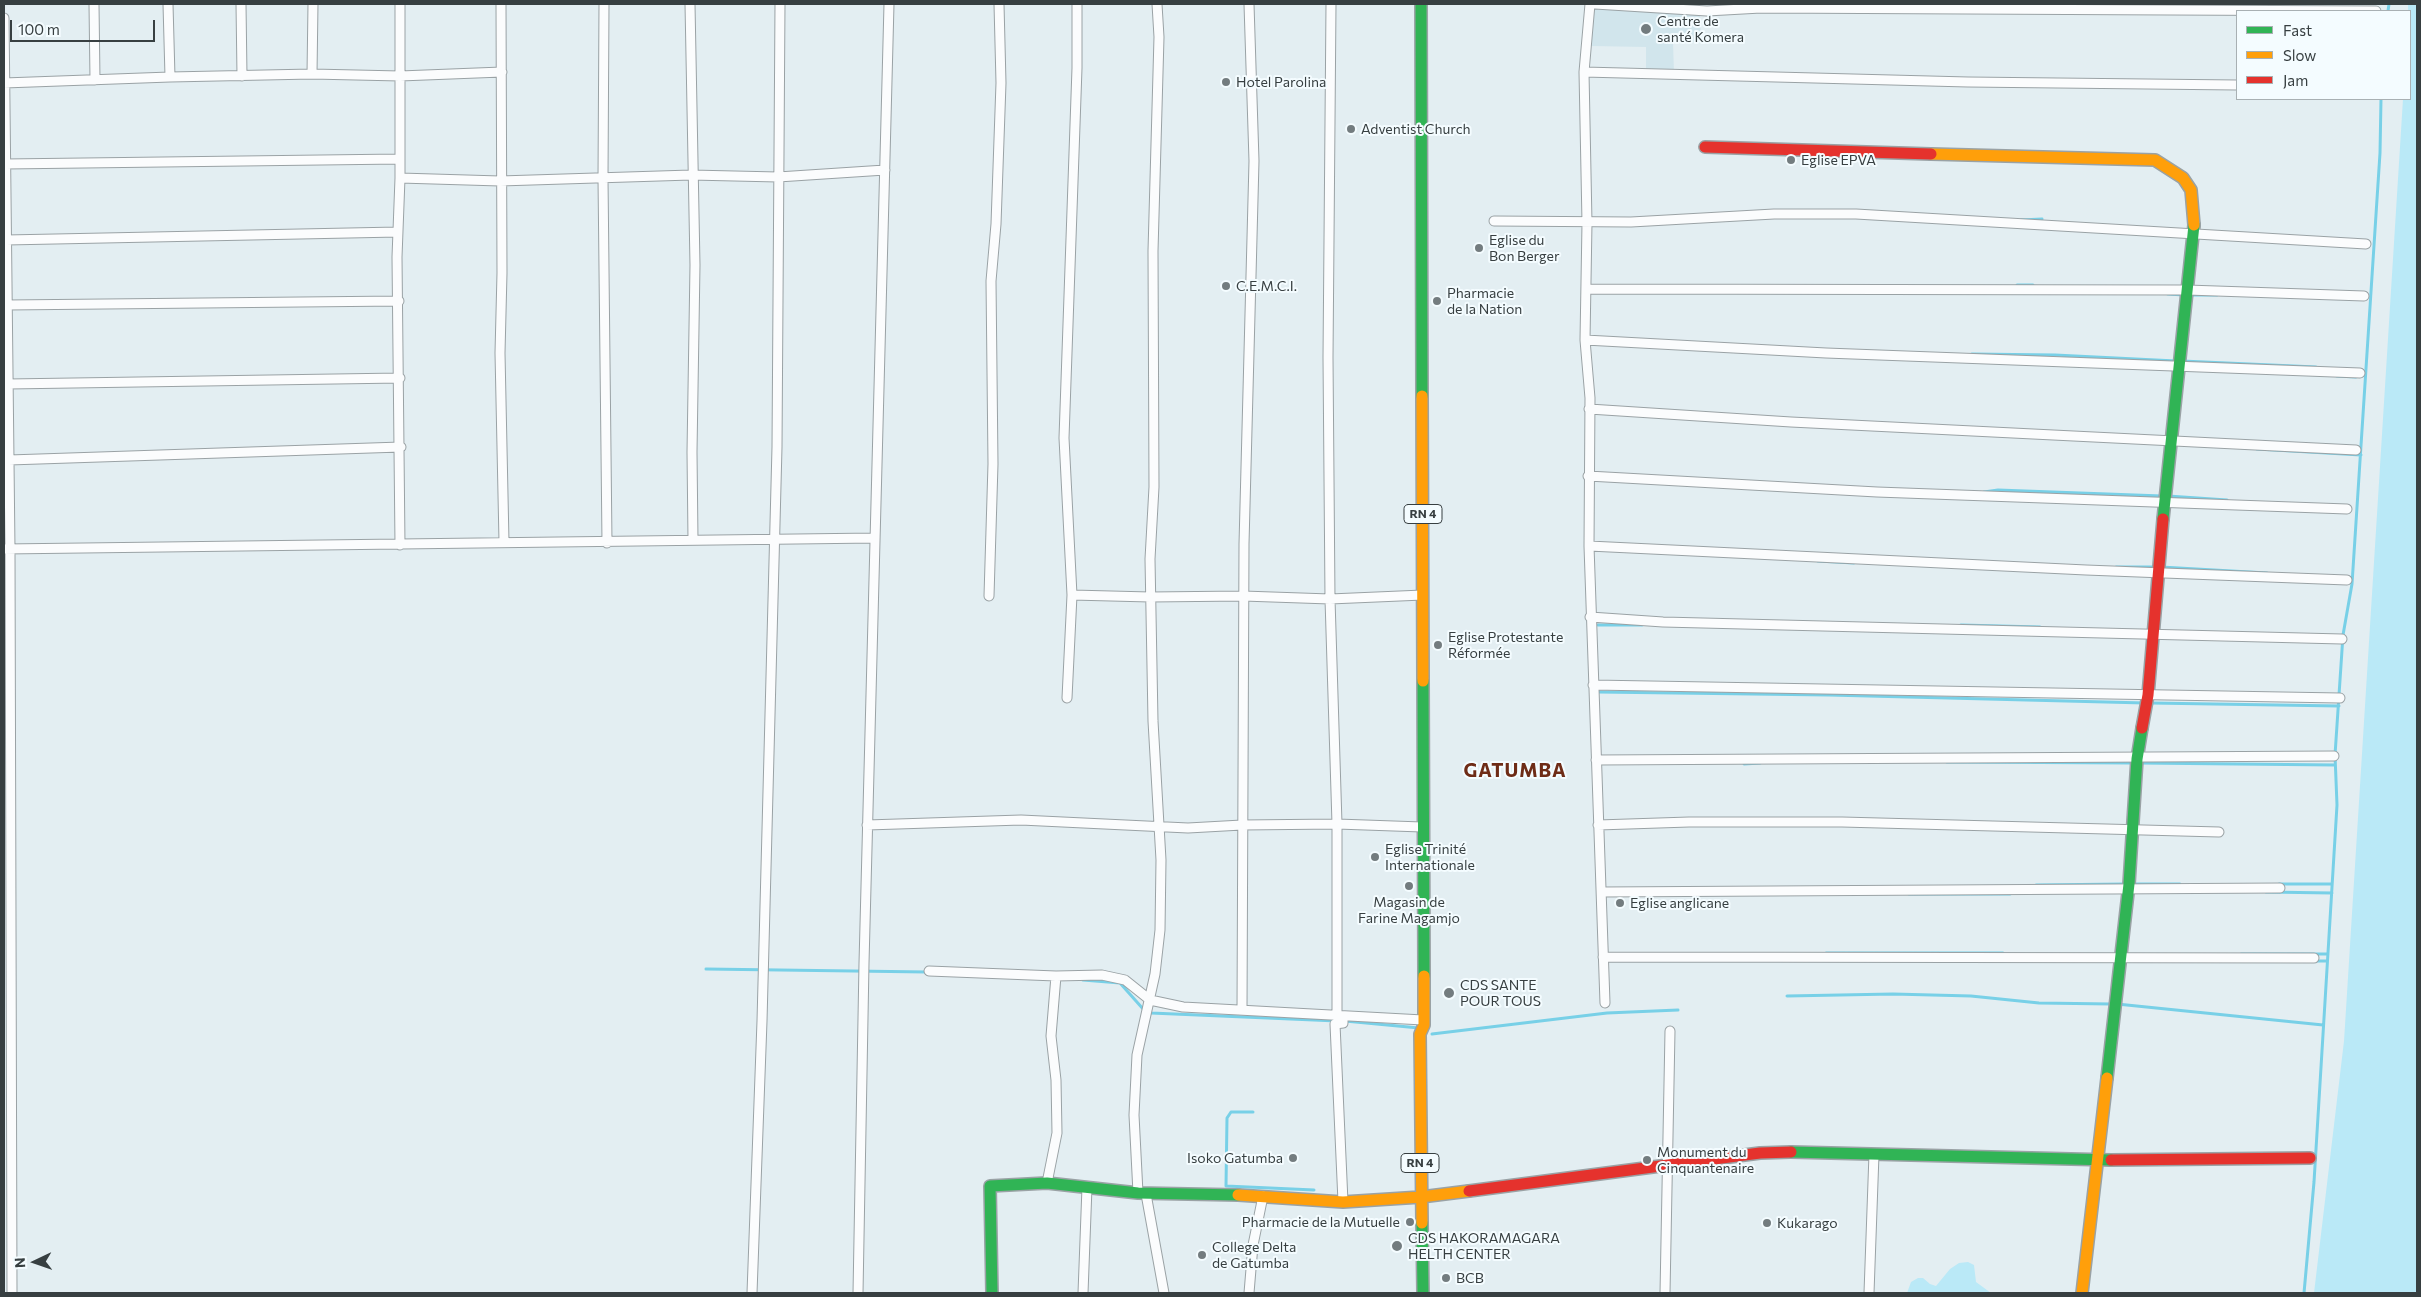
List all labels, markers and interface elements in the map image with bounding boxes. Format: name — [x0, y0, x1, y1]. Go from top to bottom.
scale bar — [12, 10, 158, 42]
legend — [2236, 10, 2411, 100]
place label: Centre de santé Komera — [1657, 13, 1744, 46]
text: 100 m — [18, 20, 60, 38]
text: Fast — [2283, 21, 2312, 39]
marker: Centre de santé Komera — [1639, 22, 1653, 36]
text: Slow — [2283, 46, 2316, 64]
text: Jam — [2283, 71, 2308, 89]
place label: Hotel Parolina — [1236, 74, 1326, 90]
marker: Hotel Parolina — [1220, 76, 1232, 88]
place label: Adventist Church — [1361, 121, 1471, 137]
marker: Adventist Church — [1345, 123, 1357, 135]
place label: Eglise EPVA — [1801, 152, 1876, 168]
marker: Eglise EPVA — [1785, 154, 1797, 166]
place label: Eglise du Bon Berger — [1489, 232, 1560, 264]
marker: Eglise du Bon Berger — [1473, 242, 1485, 254]
place label: C.E.M.C.I. — [1236, 278, 1297, 294]
marker: C.E.M.C.I. — [1220, 280, 1232, 292]
place label: Pharmacie de la Nation — [1447, 285, 1522, 318]
marker: Pharmacie de la Nation — [1431, 295, 1443, 307]
road number: RN 4 — [1404, 504, 1442, 524]
place label: Eglise Protestante Réformée — [1448, 629, 1563, 662]
marker: Eglise Protestante Réformée — [1432, 639, 1444, 651]
district label: GATUMBA — [1463, 760, 1567, 782]
place label: Eglise Trinité Internationale — [1385, 841, 1475, 874]
marker: Eglise Trinité Internationale — [1369, 851, 1381, 863]
marker: Magasin de Farine Magamjo — [1403, 880, 1415, 892]
place label: Magasin de Farine Magamjo — [1358, 894, 1460, 926]
place label: Eglise anglicane — [1630, 895, 1729, 911]
marker: Eglise anglicane — [1614, 897, 1626, 909]
place label: CDS SANTE POUR TOUS — [1460, 977, 1541, 1010]
marker: CDS SANTE POUR TOUS — [1442, 986, 1456, 1000]
place label: Monument du Cinquantenaire — [1657, 1144, 1754, 1176]
place label: Isoko Gatumba — [1187, 1150, 1283, 1166]
marker: Isoko Gatumba — [1287, 1152, 1299, 1164]
road number: RN 4 — [1401, 1154, 1439, 1172]
marker: Monument du Cinquantenaire — [1641, 1154, 1653, 1166]
place label: Pharmacie de la Mutuelle — [1242, 1214, 1400, 1230]
place label: Kukarago — [1777, 1215, 1838, 1231]
marker: Pharmacie de la Mutuelle — [1404, 1216, 1416, 1228]
marker: Kukarago — [1761, 1217, 1773, 1229]
place label: CDS HAKORAMAGARA HELTH CENTER — [1408, 1230, 1560, 1262]
north arrow — [10, 1237, 60, 1287]
place label: College Delta de Gatumba — [1212, 1239, 1296, 1272]
marker: CDS HAKORAMAGARA HELTH CENTER — [1390, 1239, 1404, 1253]
marker: College Delta de Gatumba — [1196, 1249, 1208, 1261]
text: N — [11, 1257, 28, 1268]
place label: BCB — [1456, 1270, 1484, 1286]
marker: BCB — [1440, 1272, 1452, 1284]

